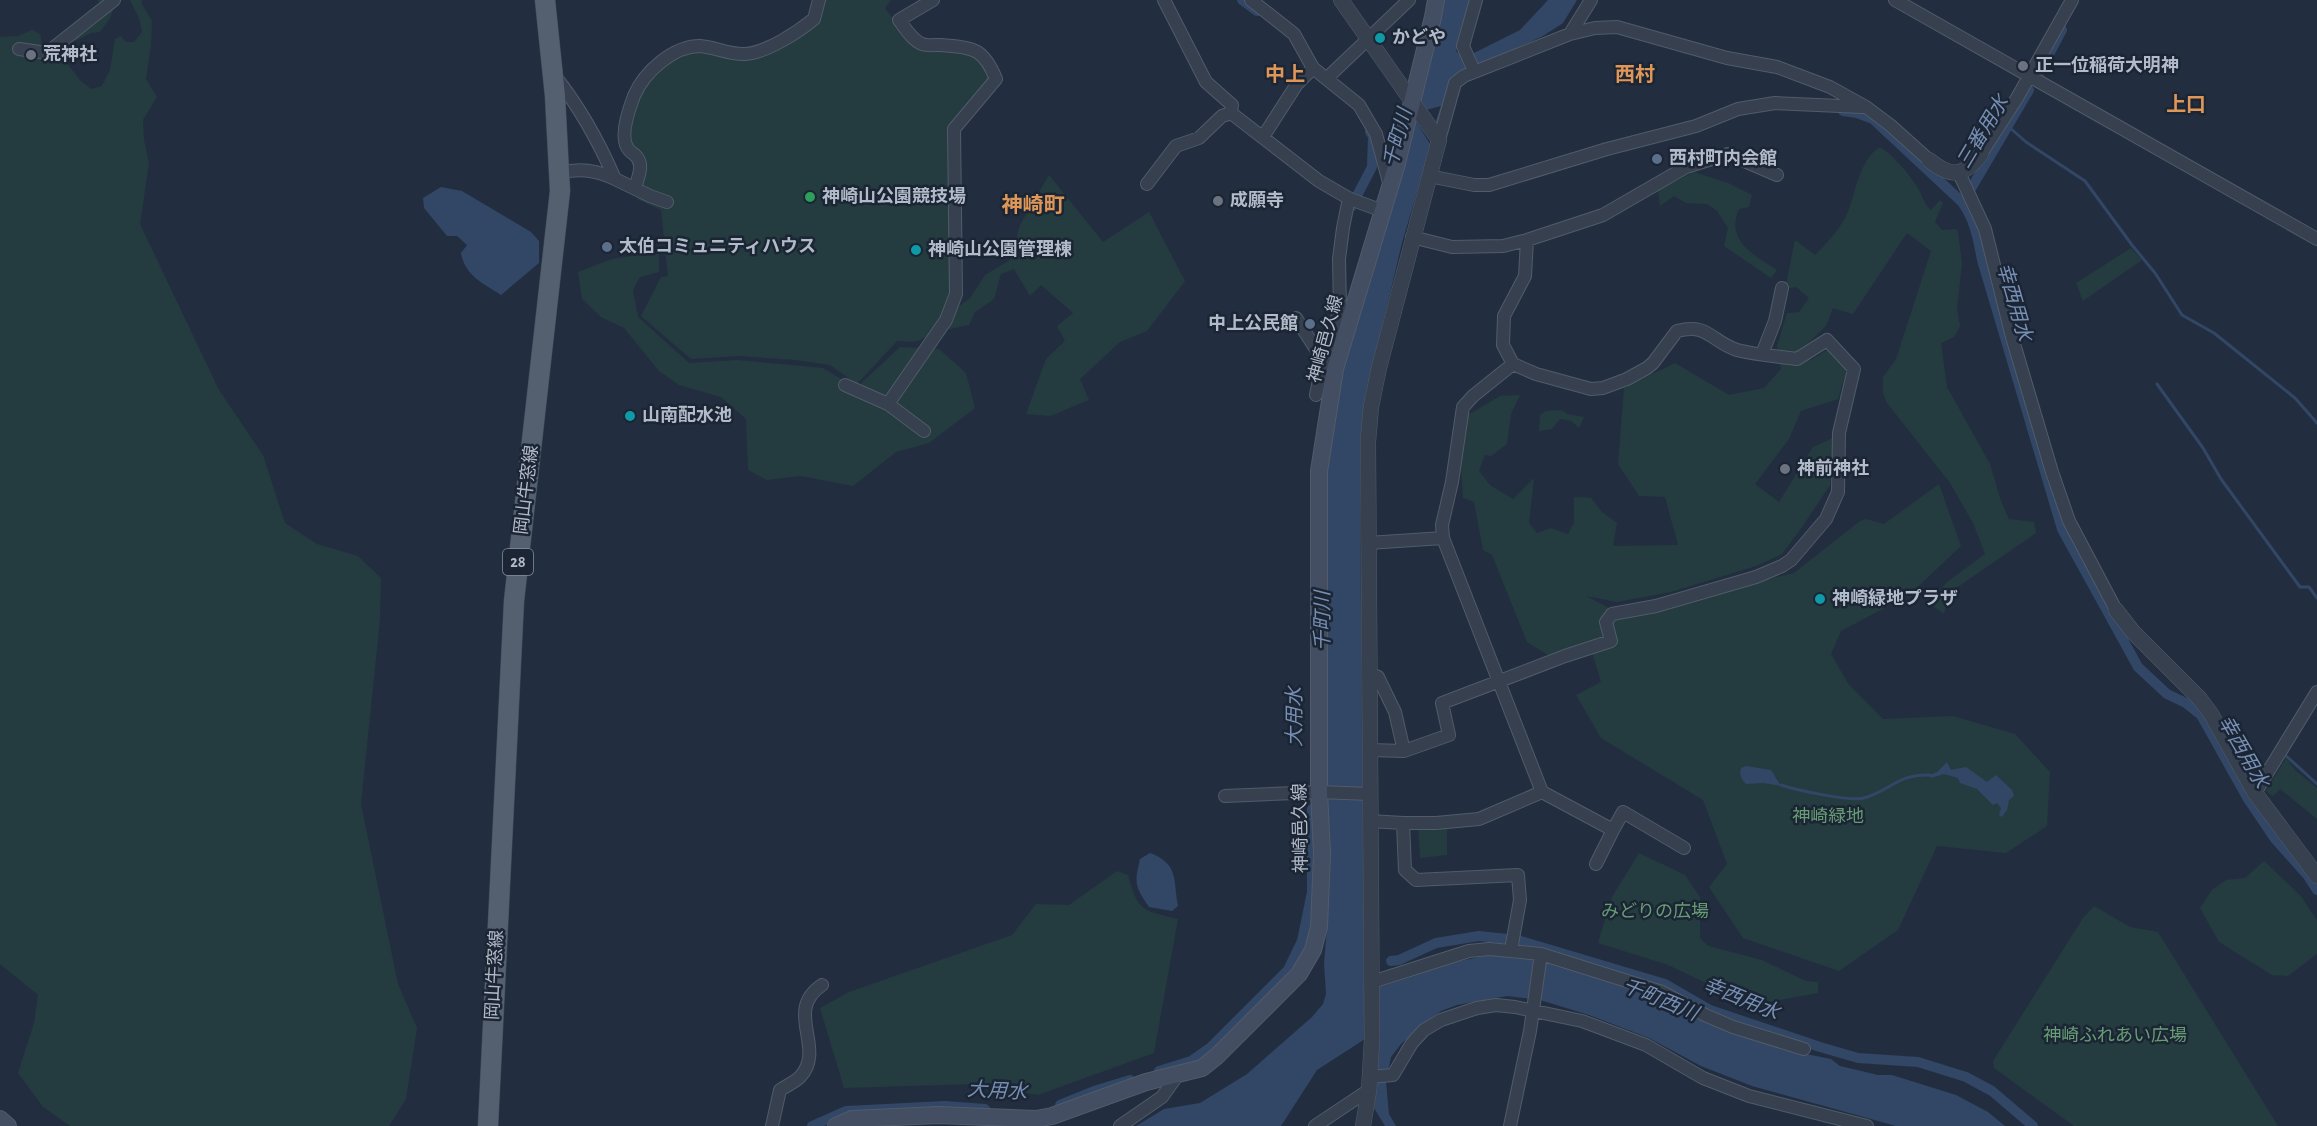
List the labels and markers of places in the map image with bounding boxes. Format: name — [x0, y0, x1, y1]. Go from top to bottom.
place label: かどや — [1392, 27, 1446, 47]
marker: かどや — [1373, 31, 1387, 45]
place label: 荒神社 — [43, 44, 97, 64]
marker: 荒神社 — [24, 48, 38, 62]
place label: 正一位稲荷大明神 — [2035, 55, 2179, 75]
marker: 正一位稲荷大明神 — [2016, 59, 2030, 73]
place label: 西村町内会館 — [1669, 148, 1777, 168]
marker: 西村町内会館 — [1650, 152, 1664, 166]
place label: 神崎山公園競技場 — [822, 186, 966, 206]
marker: 神崎山公園競技場 — [803, 190, 817, 204]
place label: 成願寺 — [1230, 190, 1284, 210]
marker: 成願寺 — [1211, 194, 1225, 208]
place label: 太伯コミュニティハウス — [619, 236, 816, 256]
place label: 神崎山公園管理棟 — [928, 239, 1072, 259]
marker: 太伯コミュニティハウス — [600, 240, 614, 254]
marker: 神崎山公園管理棟 — [909, 243, 923, 257]
place label: 中上公民館 — [1208, 313, 1298, 333]
marker: 中上公民館 — [1303, 317, 1317, 331]
place label: 山南配水池 — [642, 405, 732, 425]
marker: 山南配水池 — [623, 409, 637, 423]
place label: 神前神社 — [1797, 458, 1869, 478]
marker: 神前神社 — [1778, 462, 1792, 476]
place label: 神崎緑地プラザ — [1832, 588, 1958, 608]
marker: 神崎緑地プラザ — [1813, 592, 1827, 606]

